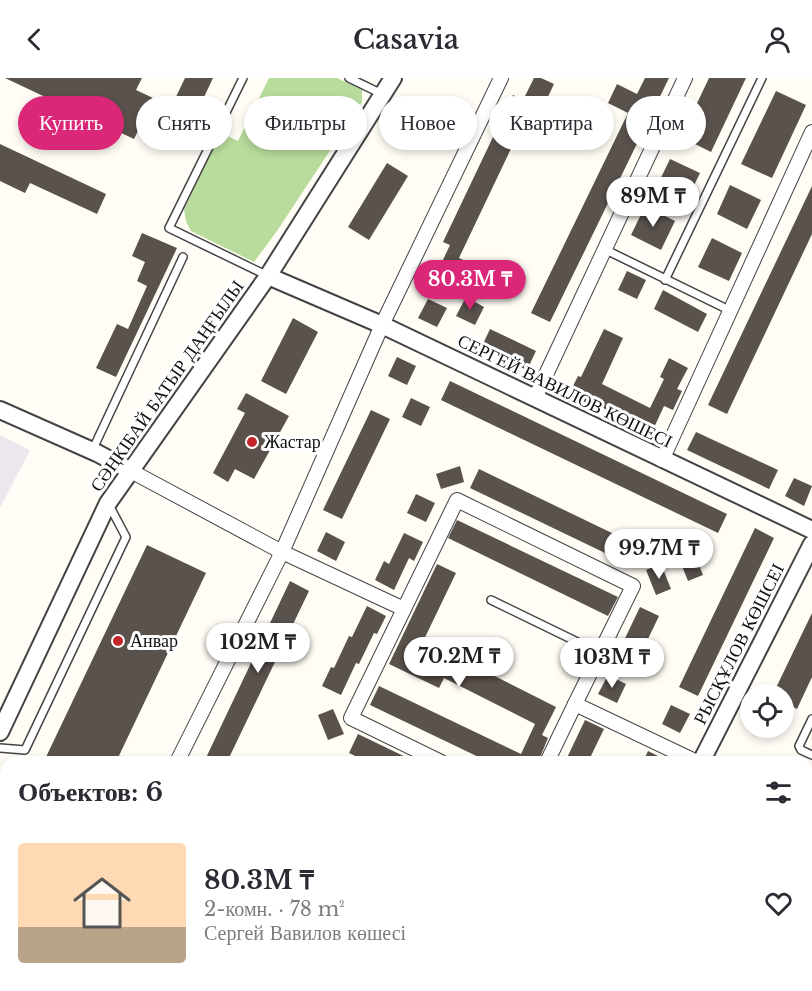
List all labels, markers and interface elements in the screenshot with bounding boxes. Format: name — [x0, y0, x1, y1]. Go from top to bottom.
icon: back — [18, 23, 51, 56]
text: Casavia — [353, 23, 459, 56]
icon: person — [761, 23, 794, 56]
chip: Купить — [18, 96, 124, 150]
chip: Снять — [136, 96, 232, 150]
chip: Фильтры — [244, 96, 367, 150]
chip: Новое — [379, 96, 477, 150]
chip: Квартира — [489, 96, 614, 150]
chip: Дом — [626, 96, 706, 150]
pin: 89M ₸ — [611, 177, 695, 228]
text: 89M ₸ — [620, 184, 686, 208]
pin: 80.3M ₸ — [415, 260, 525, 311]
text: 80.3M ₸ — [428, 267, 512, 291]
street label: СӘҢКІБАЙ БАТЫР ДАҢҒЫЛЫ — [85, 276, 249, 496]
street label: СЕРГЕЙ ВАВИЛОВ КӨШЕСІ — [454, 329, 676, 453]
place label: Жастар — [264, 431, 321, 453]
marker: Жастар — [245, 435, 259, 449]
pin: 99.7M ₸ — [604, 529, 714, 580]
text: 99.7M ₸ — [618, 536, 700, 560]
street label: РЫСҚҰЛОВ КӨШСЕІ — [689, 560, 789, 728]
pin: 102M ₸ — [209, 623, 307, 674]
place label: Анвар — [130, 630, 178, 652]
text: 102M ₸ — [220, 630, 296, 654]
marker: Анвар — [111, 634, 125, 648]
pin: 70.2M ₸ — [404, 637, 514, 688]
pin: 103M ₸ — [563, 638, 661, 689]
text: 70.2M ₸ — [418, 644, 500, 668]
text: 103M ₸ — [574, 645, 650, 669]
map controls — [740, 684, 794, 738]
button: locate — [740, 684, 794, 738]
text: Объектов: 6 — [18, 776, 163, 808]
icon: filters — [762, 776, 795, 809]
text: 80.3M ₸ — [204, 864, 314, 896]
icon: home — [66, 867, 138, 939]
icon: heart — [762, 887, 795, 920]
text: 2-комн. · 78 m² — [204, 897, 345, 921]
text: Сергей Вавилов көшесі — [204, 921, 406, 945]

